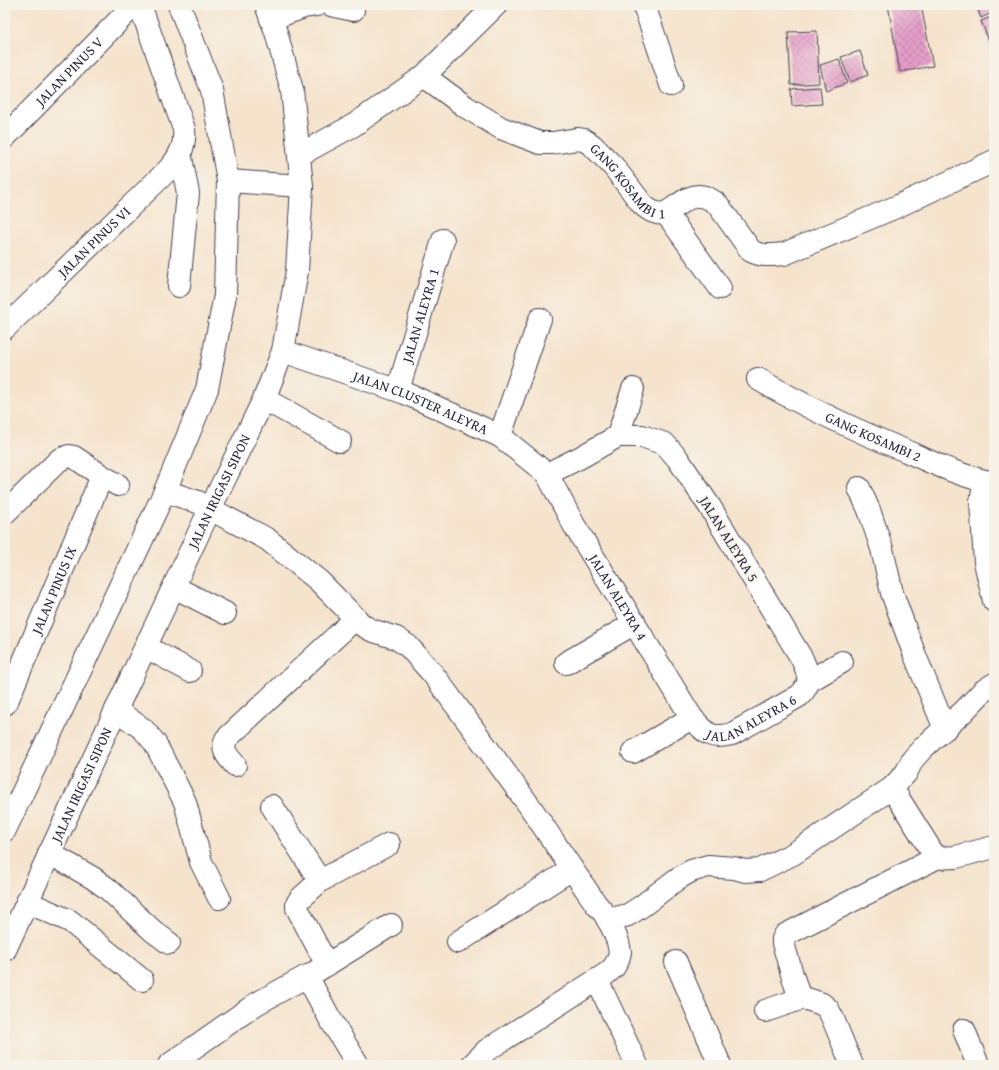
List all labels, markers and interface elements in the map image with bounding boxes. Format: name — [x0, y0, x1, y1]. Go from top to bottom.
street label: JALAN PINUS V — [29, 32, 108, 112]
street label: GANG KOSAMBI 1 — [586, 139, 666, 224]
street label: JALAN PINUS VI — [52, 202, 135, 283]
street label: JALAN ALEYRA 1 — [396, 266, 444, 367]
street label: JALAN CLUSTER ALEYRA — [349, 365, 492, 440]
street label: GANG KOSAMBI 2 — [822, 407, 924, 467]
street label: JALAN IRIGASI SIPON — [182, 431, 255, 554]
street label: JALAN ALEYRA 5 — [694, 491, 763, 586]
street label: JALAN PINUS IX — [26, 543, 81, 639]
street label: JALAN ALEYRA 4 — [583, 549, 652, 644]
street label: JALAN ALEYRA 6 — [701, 690, 800, 746]
street label: JALAN IRIGASI SIPON — [45, 724, 117, 847]

